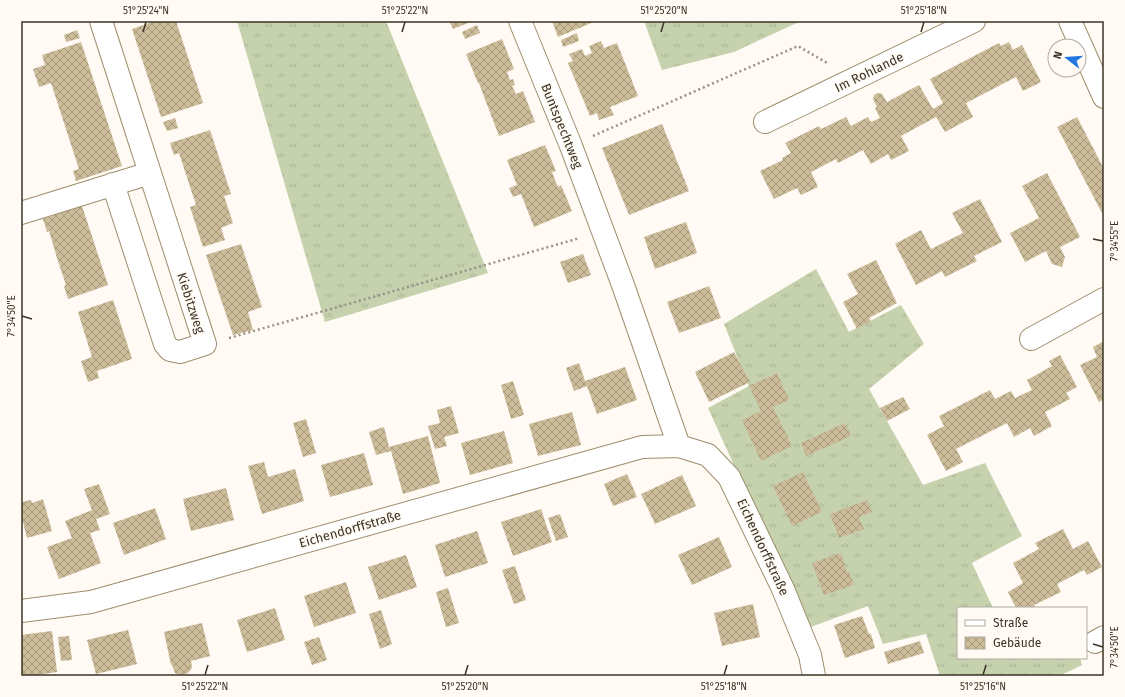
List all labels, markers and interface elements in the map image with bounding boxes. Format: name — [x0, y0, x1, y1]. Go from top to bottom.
text: 51°25'24"N — [123, 5, 169, 17]
text: 51°25'22"N — [382, 5, 428, 17]
text: 51°25'20"N — [640, 5, 688, 17]
text: 51°25'18"N — [901, 5, 947, 17]
north arrow — [1047, 38, 1087, 78]
street label: Im Rohlande — [832, 49, 906, 95]
text: N — [1051, 50, 1065, 61]
street label: Buntspechtweg — [538, 81, 586, 171]
text: 7°34'55"E — [1109, 221, 1121, 261]
street label: Kiebitzweg — [174, 271, 208, 336]
text: 7°34'50"E — [6, 295, 18, 337]
street label: Eichendorffstraße — [734, 496, 792, 598]
street label: Eichendorffstraße — [297, 507, 403, 551]
legend — [957, 607, 1087, 659]
text: Straße — [993, 616, 1028, 630]
text: 7°34'50"E — [1109, 626, 1121, 668]
text: Gebäude — [993, 636, 1041, 650]
text: 51°25'22"N — [182, 681, 228, 693]
text: 51°25'20"N — [441, 681, 489, 693]
text: 51°25'18"N — [701, 681, 747, 693]
text: 51°25'16"N — [960, 681, 1006, 693]

